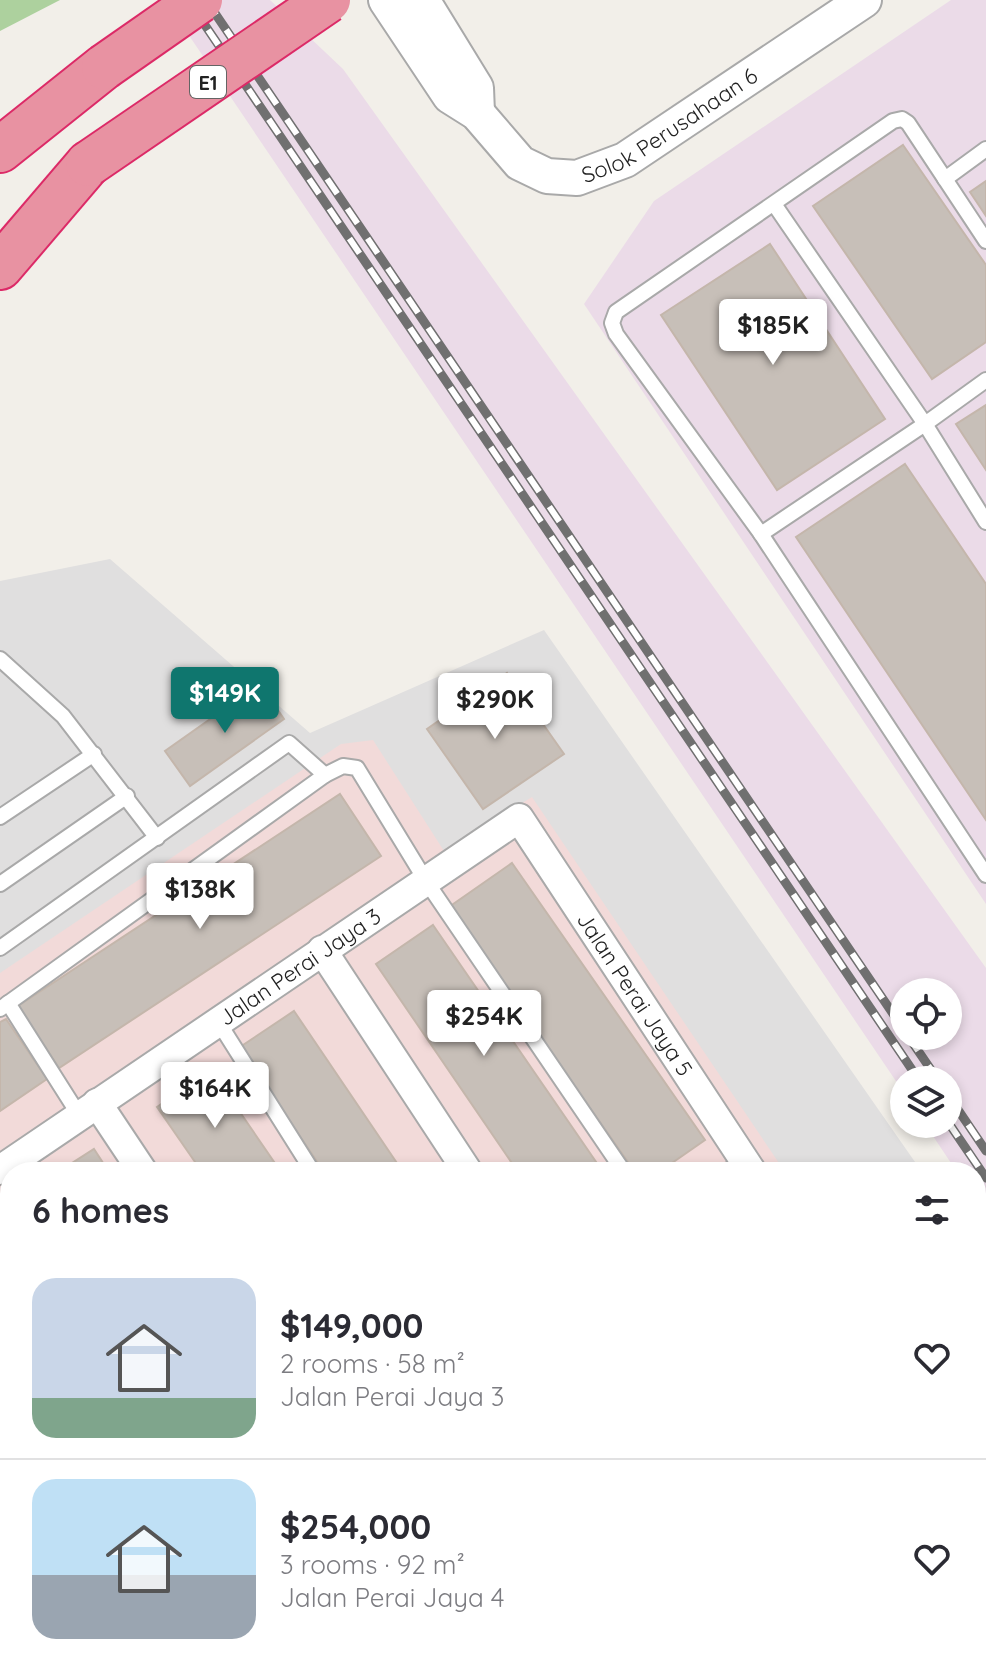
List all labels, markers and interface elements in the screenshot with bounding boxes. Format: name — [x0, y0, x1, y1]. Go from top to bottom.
street label: Solok Perusahaan 6 — [578, 61, 763, 189]
road number: E1 — [190, 66, 226, 98]
pin: $185K — [717, 299, 829, 367]
text: $185K — [737, 308, 809, 341]
pin: $149K — [169, 667, 281, 735]
pin: $290K — [439, 673, 551, 741]
text: $149K — [189, 676, 261, 709]
text: $290K — [456, 682, 534, 715]
pin: $138K — [144, 863, 256, 931]
text: $138K — [165, 872, 235, 905]
street label: Jalan Perai Jaya 3 — [213, 902, 386, 1032]
street label: Jalan Perai Jaya 5 — [571, 907, 699, 1081]
map controls — [890, 978, 962, 1138]
button: locate — [890, 978, 962, 1050]
pin: $254K — [428, 990, 540, 1058]
text: $254K — [445, 999, 523, 1032]
pin: $164K — [159, 1062, 271, 1130]
button: layers — [890, 1066, 962, 1138]
text: $164K — [179, 1071, 251, 1104]
icon: filters — [910, 1188, 954, 1232]
text: 6 homes — [32, 1189, 169, 1232]
text: $149,000 — [280, 1304, 423, 1347]
icon: home — [96, 1310, 192, 1406]
icon: heart — [910, 1336, 954, 1380]
text: 2 rooms · 58 m² — [280, 1347, 465, 1380]
text: Jalan Perai Jaya 3 — [280, 1380, 504, 1413]
text: $254,000 — [280, 1505, 431, 1548]
icon: home — [96, 1511, 192, 1607]
icon: heart — [910, 1537, 954, 1581]
text: 3 rooms · 92 m² — [280, 1548, 465, 1581]
text: Jalan Perai Jaya 4 — [280, 1581, 504, 1614]

